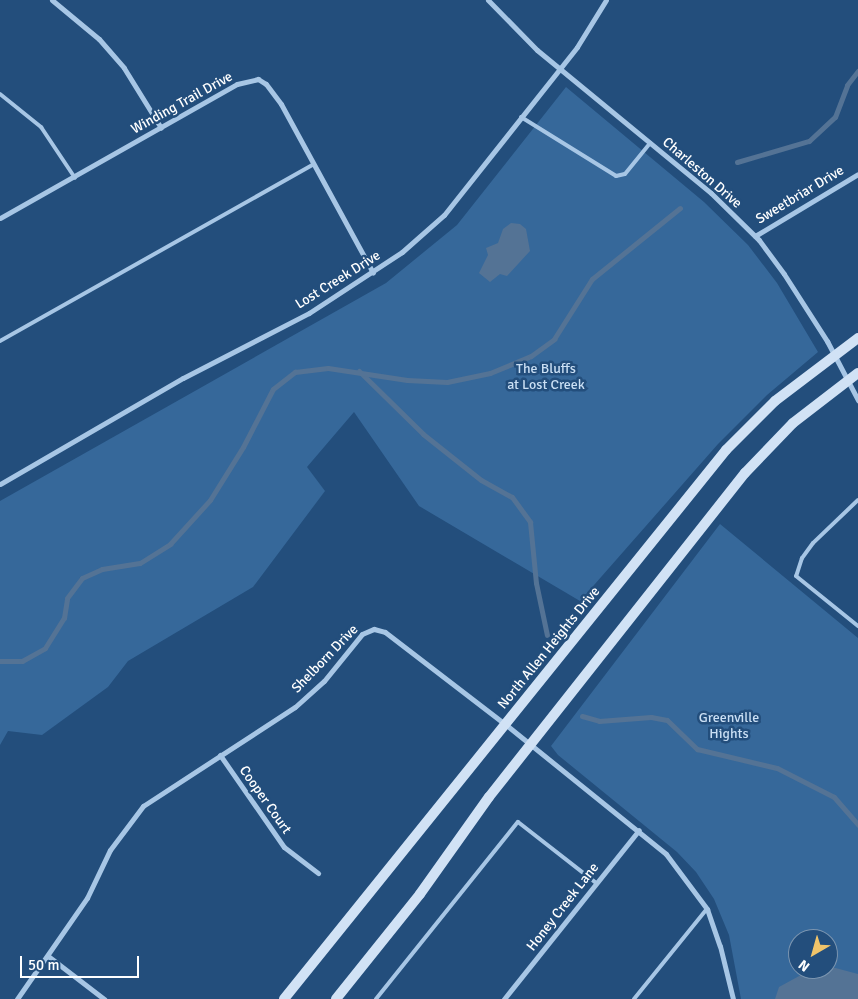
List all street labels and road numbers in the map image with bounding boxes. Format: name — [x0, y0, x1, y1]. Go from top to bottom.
street label: Winding Trail Drive — [128, 68, 236, 138]
street label: Charleston Drive — [659, 134, 745, 212]
street label: Sweetbriar Drive — [753, 162, 847, 228]
street label: Lost Creek Drive — [292, 247, 384, 313]
street label: North Allen Heights Drive — [494, 583, 604, 713]
street label: Shelborn Drive — [288, 621, 362, 697]
street label: Cooper Court — [235, 763, 295, 837]
street label: Honey Creek Lane — [523, 860, 603, 954]

